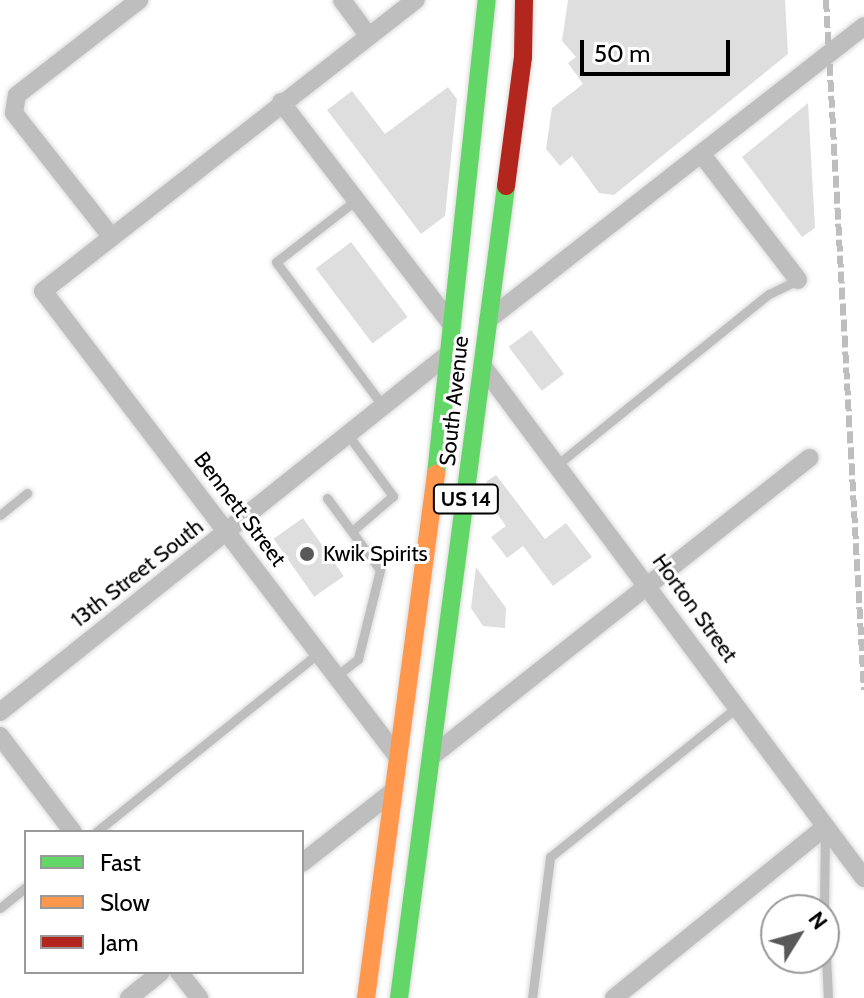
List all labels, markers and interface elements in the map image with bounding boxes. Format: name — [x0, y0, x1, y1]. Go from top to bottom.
scale bar — [584, 24, 734, 74]
text: 50 m — [594, 39, 650, 68]
street label: South Avenue — [434, 335, 474, 467]
street label: Bennett Street — [188, 447, 292, 571]
road number: US 14 — [432, 483, 500, 515]
street label: 13th Street South — [66, 513, 208, 633]
place label: Kwik Spirits — [323, 541, 428, 567]
marker: Kwik Spirits — [298, 545, 316, 563]
street label: Horton Street — [647, 549, 743, 667]
legend — [24, 830, 304, 974]
text: Fast — [100, 848, 141, 877]
text: Slow — [100, 888, 150, 917]
north arrow — [760, 894, 840, 974]
text: N — [803, 906, 833, 935]
text: Jam — [100, 928, 138, 957]

